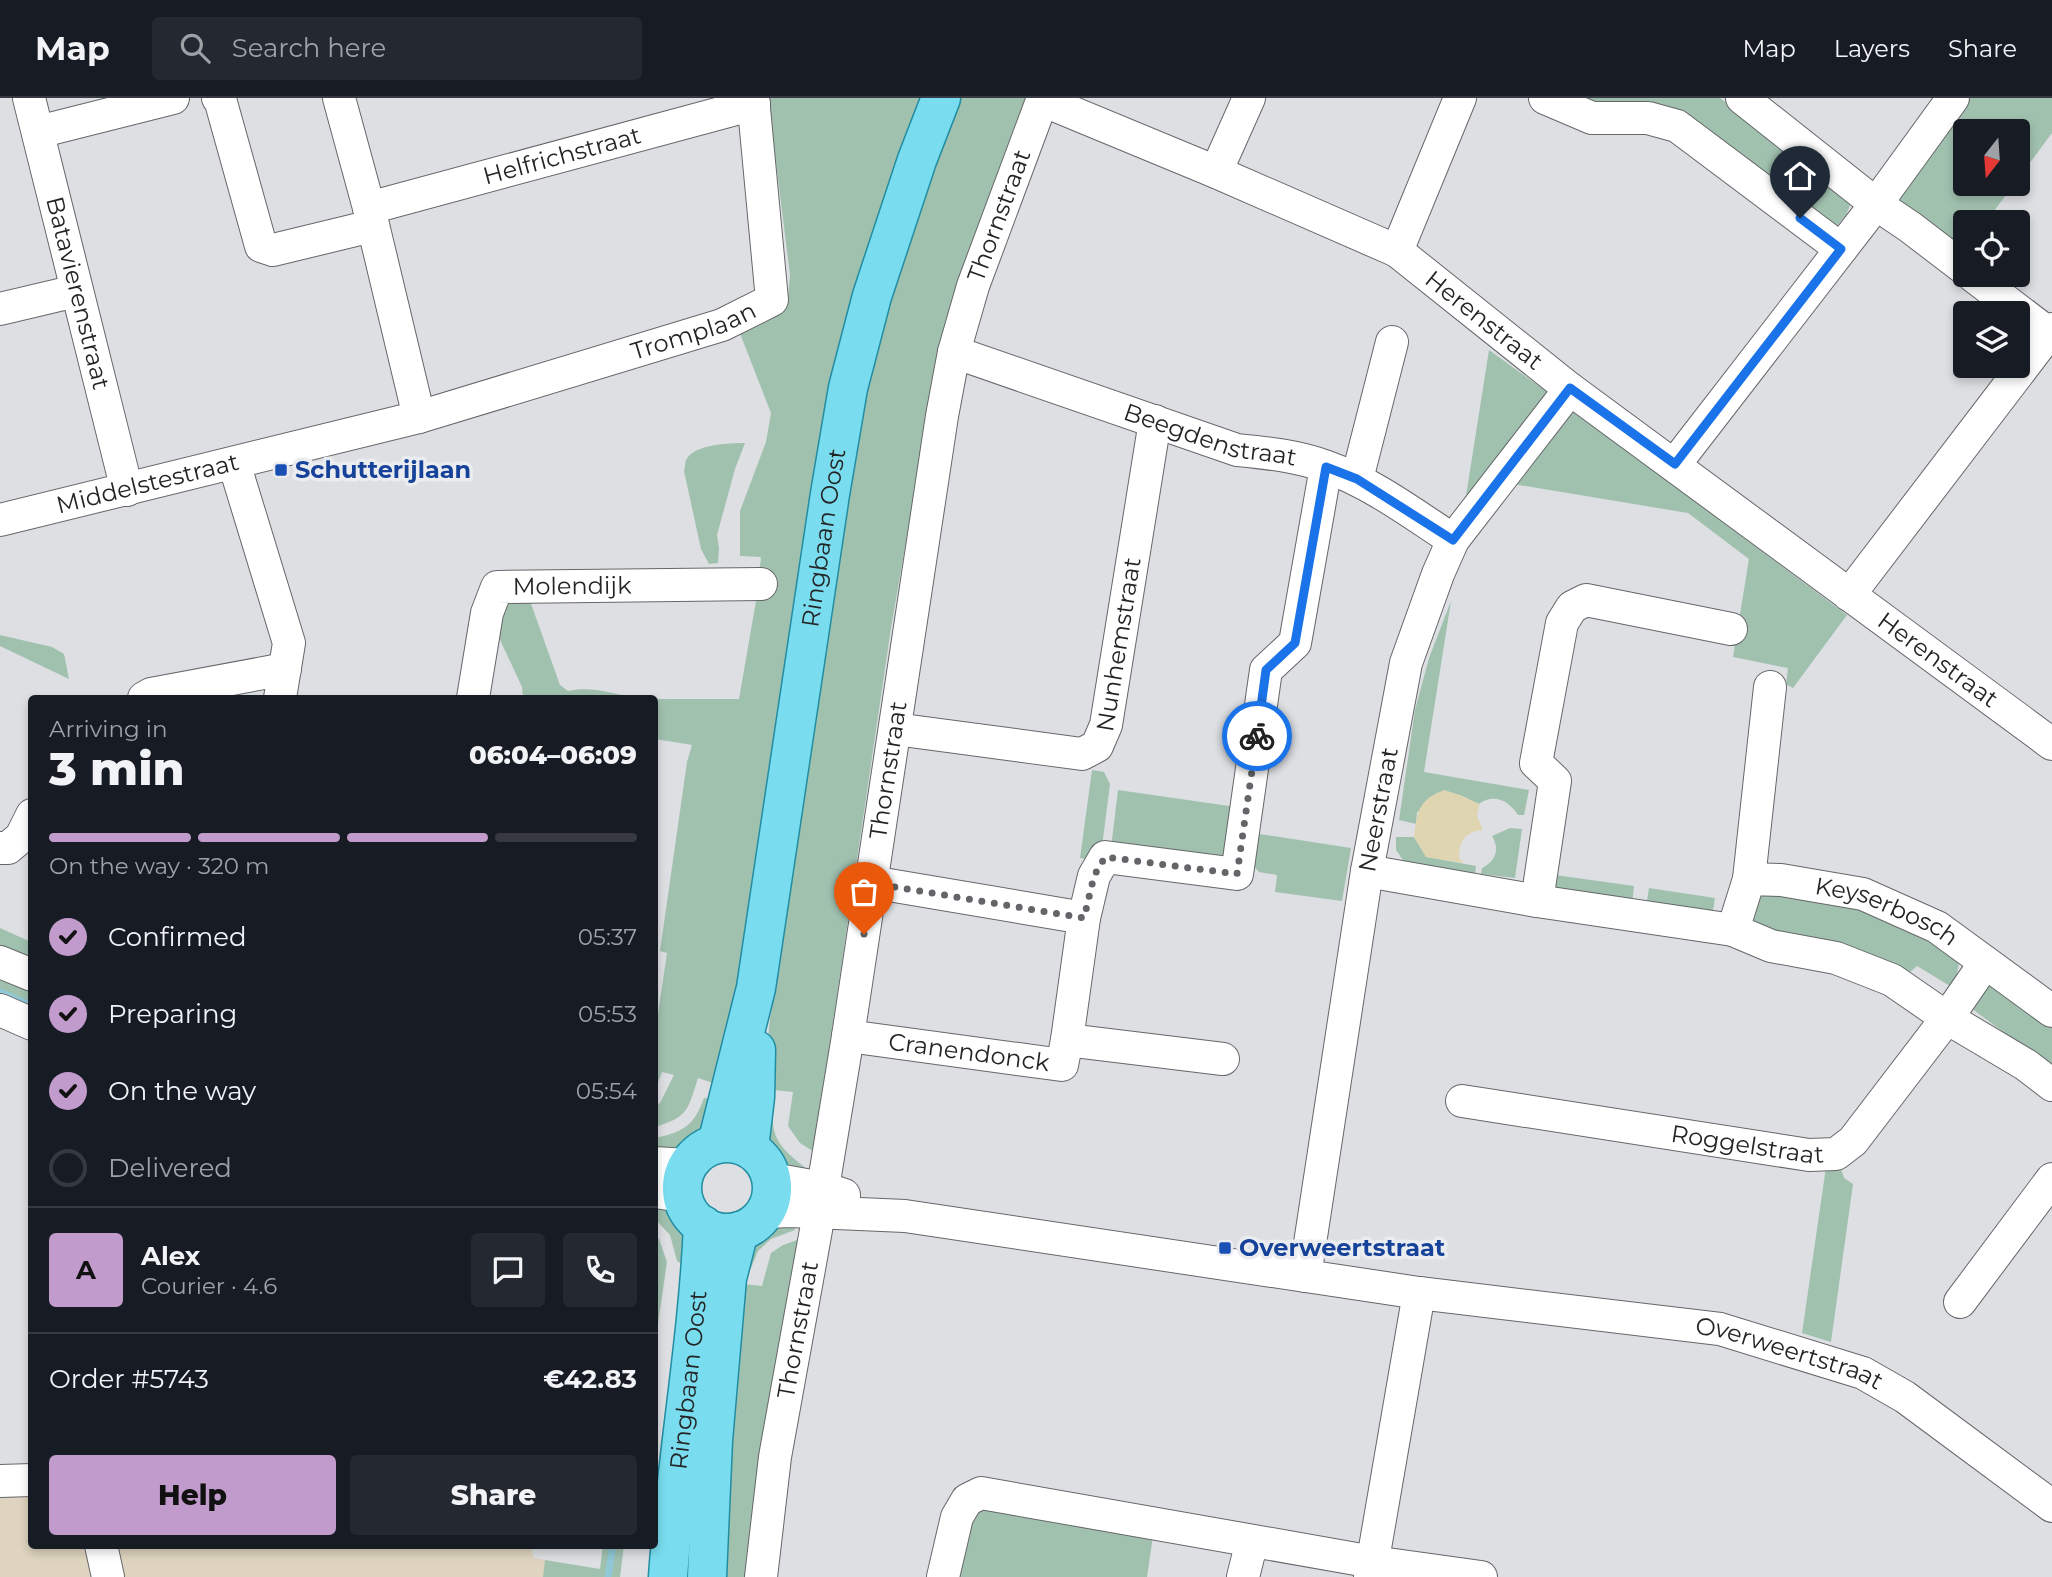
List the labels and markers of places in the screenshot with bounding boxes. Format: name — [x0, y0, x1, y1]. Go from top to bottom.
pin — [1770, 146, 1830, 218]
place label: Schutterijlaan — [295, 455, 471, 484]
marker: Schutterijlaan — [273, 462, 289, 478]
pin — [834, 862, 894, 934]
place label: Overweertstraat — [1239, 1233, 1446, 1262]
marker: Overweertstraat — [1217, 1240, 1233, 1256]

